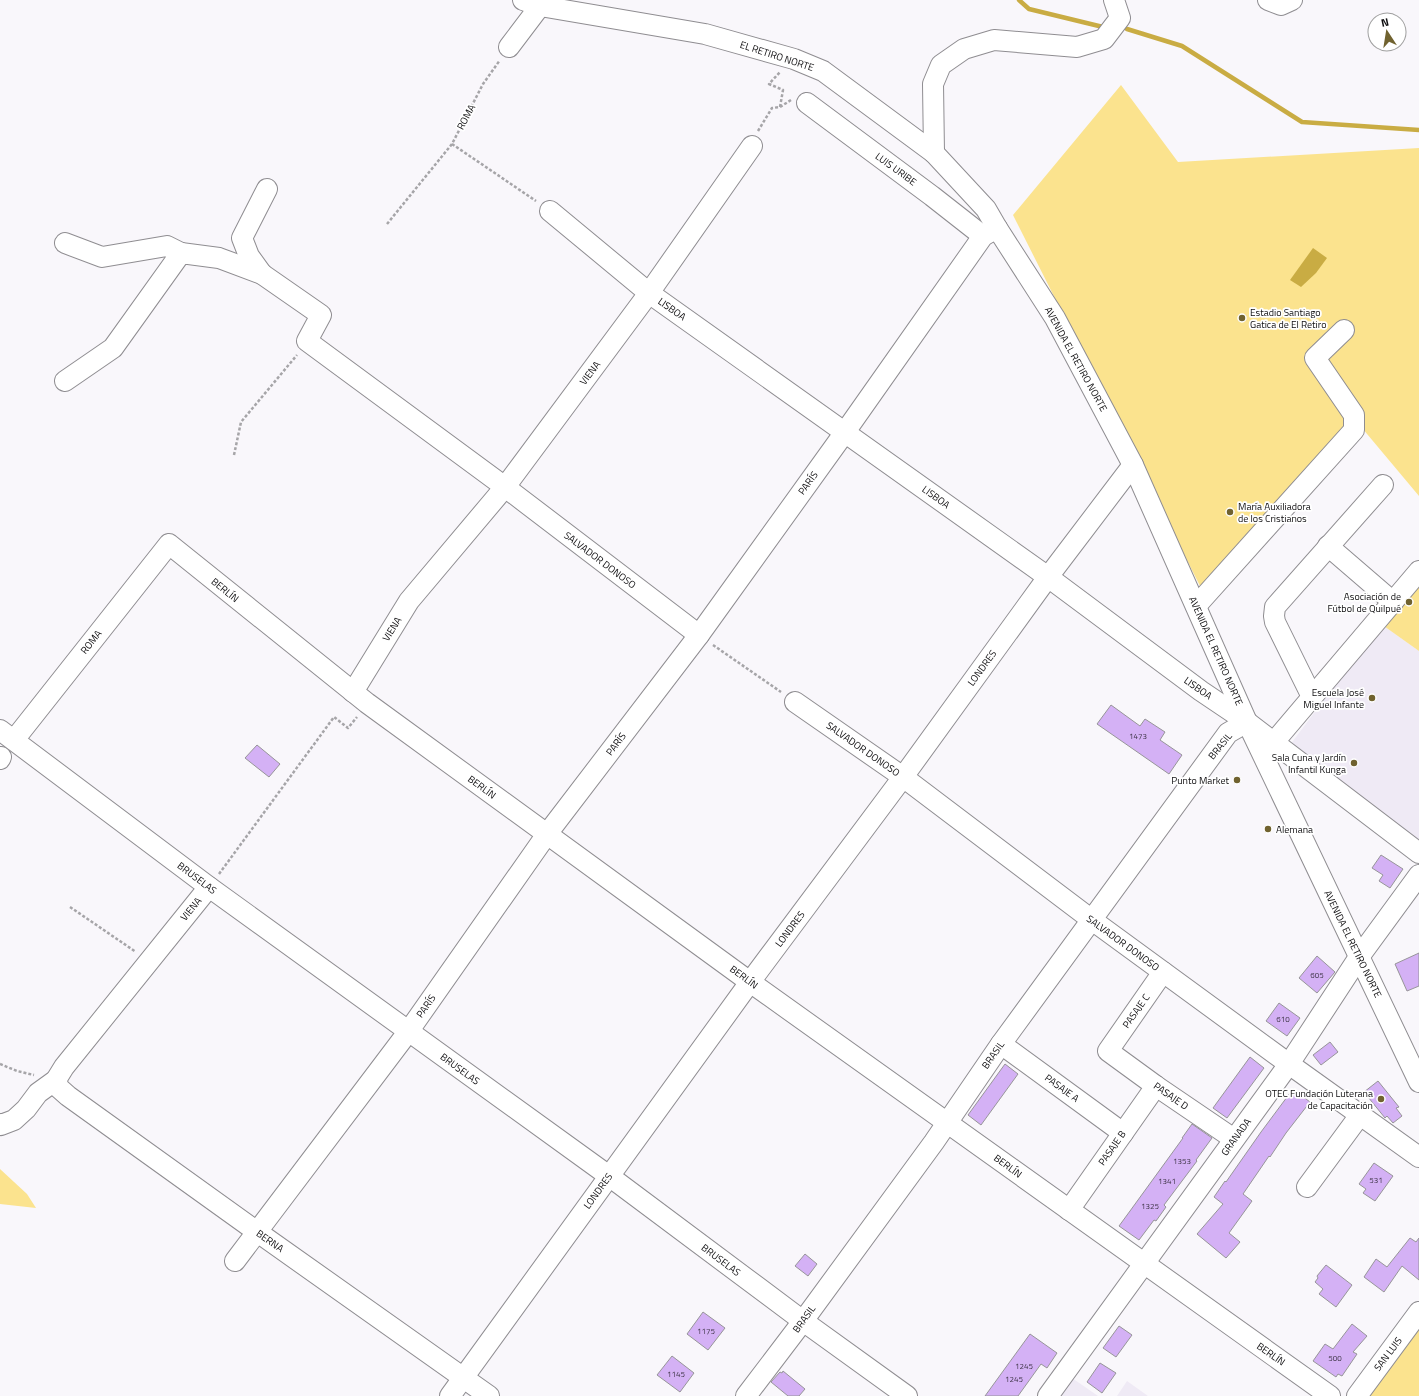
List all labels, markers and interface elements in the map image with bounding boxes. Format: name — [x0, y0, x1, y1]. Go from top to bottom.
north arrow — [1367, 12, 1407, 52]
text: N — [1380, 14, 1390, 31]
street label: EL RETIRO NORTE — [738, 37, 816, 75]
street label: ROMA — [453, 101, 479, 132]
street label: LUIS URIBE — [872, 149, 920, 189]
street label: LISBOA — [655, 294, 689, 324]
street label: AVENIDA EL RETIRO NORTE — [1041, 304, 1111, 415]
place label: Estadio Santiago Gatica de El Retiro — [1250, 305, 1326, 332]
marker: Estadio Santiago Gatica de El Retiro — [1237, 313, 1247, 323]
street label: VIENA — [576, 358, 604, 388]
street label: PARÍS — [794, 468, 822, 498]
street label: LISBOA — [919, 482, 953, 512]
place label: María Auxiliadora de los Cristianos — [1238, 499, 1311, 526]
marker: María Auxiliadora de los Cristianos — [1225, 507, 1235, 517]
street label: SALVADOR DONOSO — [561, 528, 639, 592]
street label: BERLÍN — [208, 574, 242, 606]
place label: Asociación de Fútbol de Quilpué — [1327, 589, 1401, 616]
street label: AVENIDA EL RETIRO NORTE — [1185, 594, 1247, 708]
marker: Asociación de Fútbol de Quilpué — [1404, 597, 1414, 607]
street label: VIENA — [379, 614, 405, 644]
street label: ROMA — [77, 627, 105, 657]
street label: LONDRES — [964, 647, 1000, 689]
street label: LISBOA — [1181, 673, 1215, 703]
place label: Escuela José Miguel Infante — [1303, 685, 1364, 712]
marker: Escuela José Miguel Infante — [1367, 693, 1377, 703]
street label: SALVADOR DONOSO — [823, 718, 903, 780]
street label: PARÍS — [602, 729, 630, 759]
street label: BRASIL — [1204, 729, 1236, 763]
house number: 1473 — [1129, 730, 1147, 742]
place label: Sala Cuna y Jardín Infantil Kunga — [1272, 750, 1346, 777]
marker: Sala Cuna y Jardín Infantil Kunga — [1349, 758, 1359, 768]
street label: BERLÍN — [465, 772, 499, 802]
place label: Punto Market — [1171, 773, 1229, 788]
marker: Punto Market — [1232, 775, 1242, 785]
place label: Alemana — [1276, 822, 1313, 837]
marker: Alemana — [1263, 824, 1273, 834]
street label: BRUSELAS — [174, 858, 220, 898]
street label: AVENIDA EL RETIRO NORTE — [1320, 888, 1386, 1001]
street label: VIENA — [177, 894, 205, 924]
street label: LONDRES — [772, 908, 808, 950]
street label: SALVADOR DONOSO — [1083, 911, 1163, 975]
street label: BERLÍN — [727, 962, 761, 992]
house number: 605 — [1310, 969, 1324, 981]
street label: PASAJE C — [1119, 990, 1154, 1031]
street label: PARÍS — [413, 991, 439, 1021]
house number: 610 — [1276, 1013, 1290, 1025]
street label: BRASIL — [978, 1038, 1008, 1072]
street label: BRUSELAS — [437, 1049, 483, 1089]
street label: PASAJE A — [1042, 1070, 1082, 1106]
street label: PASAJE D — [1150, 1078, 1192, 1114]
place label: OTEC Fundación Luterana de Capacitación — [1265, 1086, 1373, 1113]
marker: OTEC Fundación Luterana de Capacitación — [1376, 1094, 1386, 1104]
street label: GRANADA — [1217, 1115, 1255, 1159]
street label: PASAJE B — [1095, 1128, 1129, 1168]
street label: BERLÍN — [991, 1151, 1025, 1181]
house number: 1353 — [1173, 1155, 1191, 1167]
street label: LONDRES — [580, 1170, 616, 1212]
house number: 531 — [1369, 1174, 1383, 1186]
house number: 1341 — [1158, 1175, 1176, 1187]
house number: 1325 — [1141, 1200, 1159, 1212]
street label: BERNA — [253, 1226, 287, 1256]
street label: BRUSELAS — [698, 1240, 744, 1280]
street label: BRASIL — [789, 1302, 819, 1336]
house number: 1175 — [697, 1325, 715, 1337]
street label: SAN LUIS — [1370, 1334, 1406, 1374]
street label: BERLÍN — [1254, 1339, 1288, 1369]
house number: 500 — [1328, 1352, 1342, 1364]
house number: 1245 — [1015, 1360, 1033, 1372]
house number: 1145 — [667, 1368, 685, 1380]
house number: 1245 — [1005, 1373, 1023, 1385]

